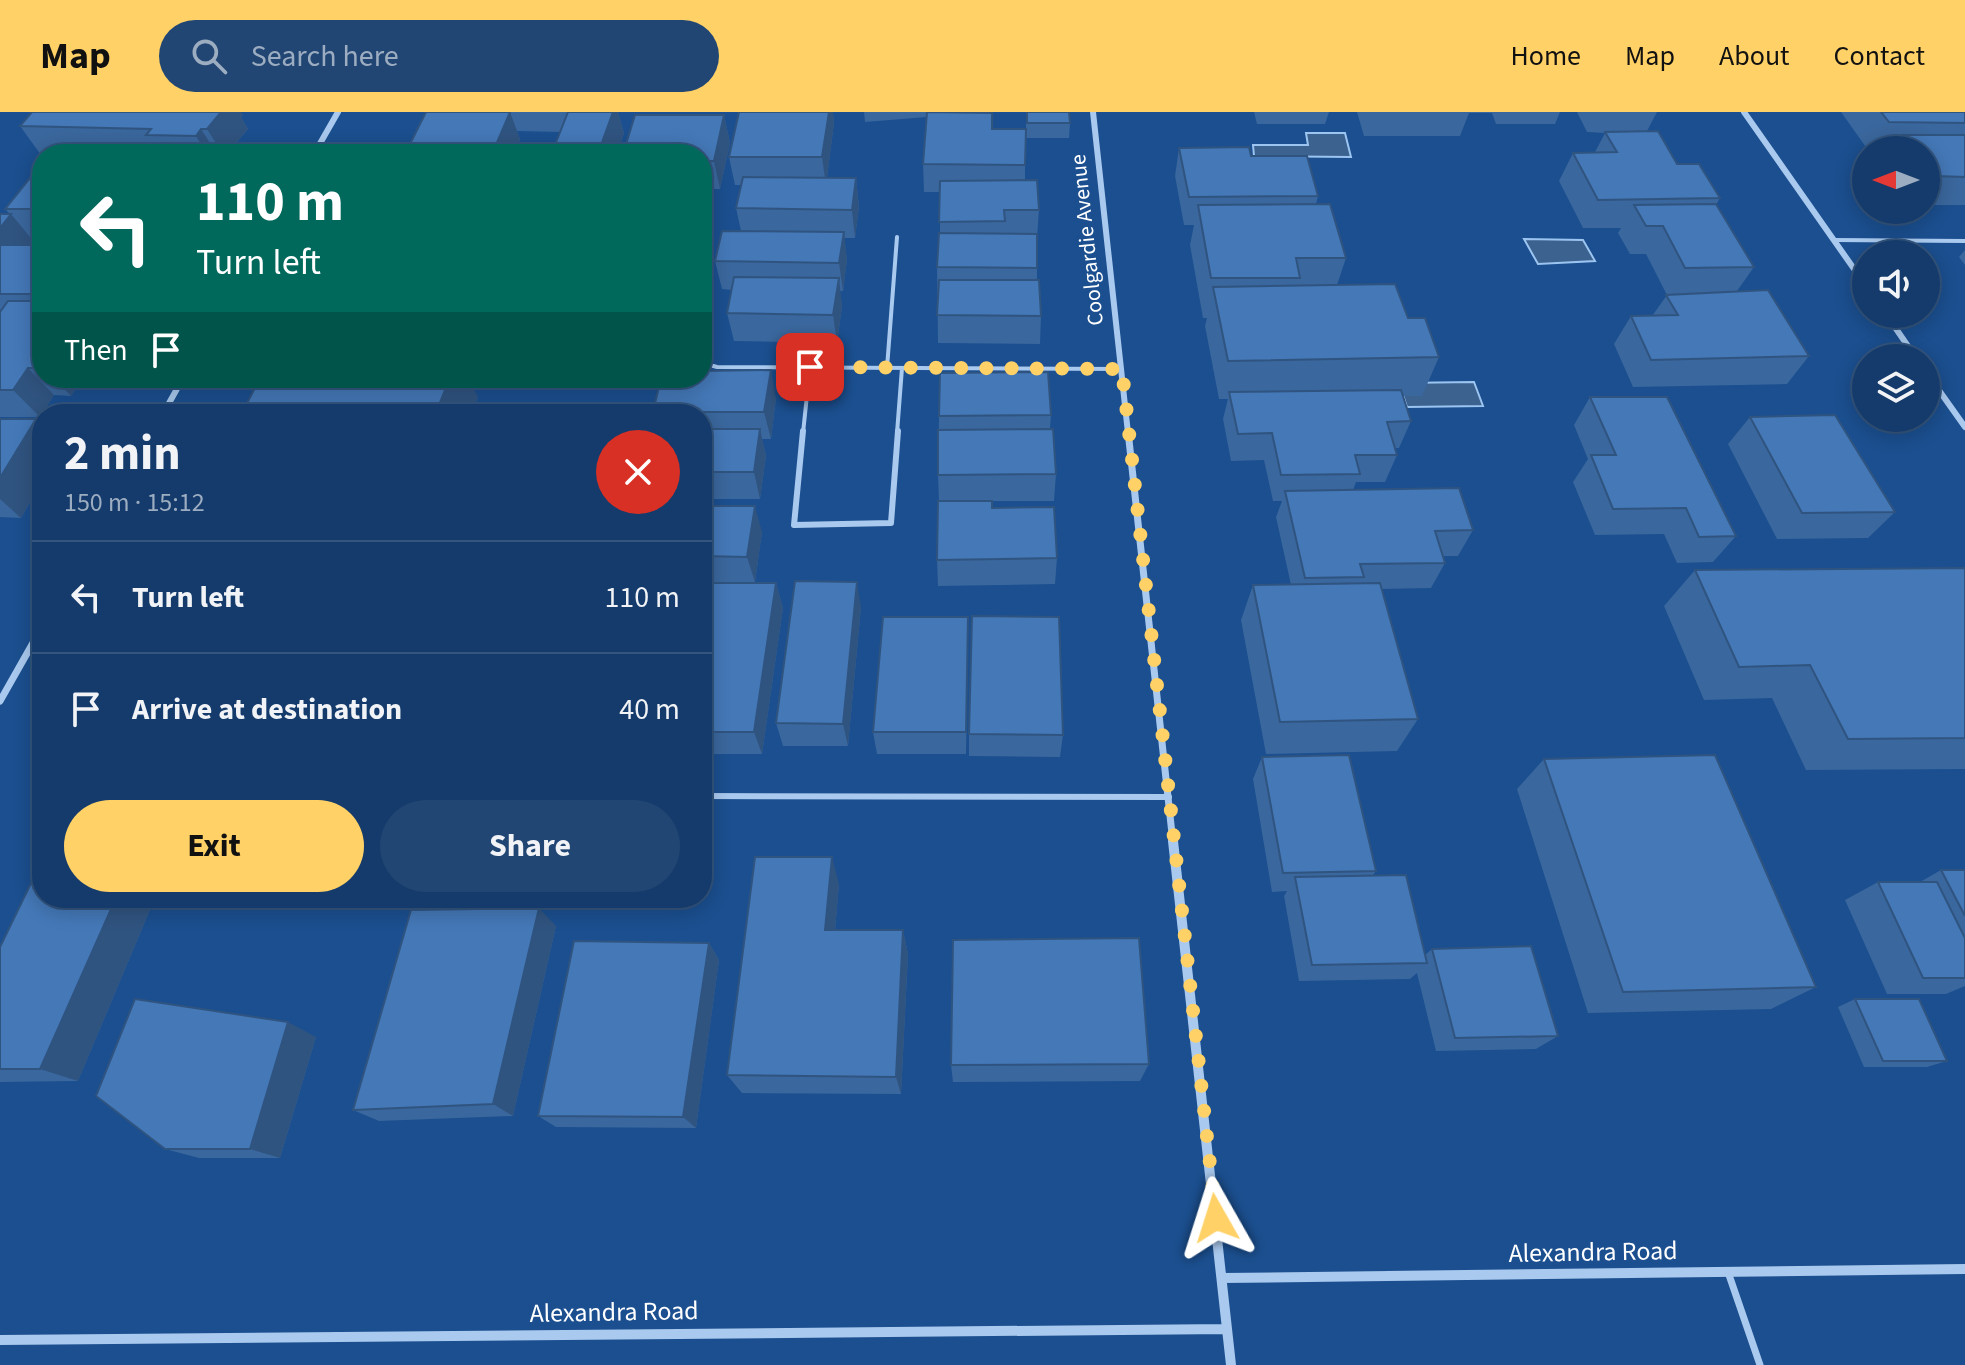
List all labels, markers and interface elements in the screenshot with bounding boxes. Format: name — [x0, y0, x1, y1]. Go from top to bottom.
search box — [159, 20, 719, 92]
text: Map — [40, 29, 111, 83]
icon: search — [187, 34, 231, 78]
text: Search here — [251, 35, 399, 78]
text: Home — [1510, 36, 1581, 76]
text: Map — [1625, 36, 1675, 76]
text: About — [1719, 36, 1790, 76]
text: Contact — [1834, 36, 1925, 76]
north arrow — [1852, 136, 1940, 224]
map controls — [1852, 136, 1940, 432]
street label: Coolgardie Avenue — [1062, 153, 1112, 327]
text: 110 m — [196, 163, 344, 242]
icon: left — [64, 176, 168, 280]
text: Turn left — [196, 237, 321, 288]
button: sound — [1852, 240, 1940, 328]
icon: arrive — [144, 328, 188, 372]
text: Then — [64, 329, 128, 372]
pin — [776, 333, 844, 401]
button: layers — [1852, 344, 1940, 432]
icon: arrive — [788, 345, 832, 389]
text: 2 min — [64, 420, 181, 488]
button: close — [596, 430, 680, 514]
text: 150 m · 15:12 — [64, 484, 205, 521]
icon: left — [64, 575, 108, 619]
text: Turn left — [132, 576, 244, 619]
text: 110 m — [604, 576, 680, 619]
icon: arrive — [64, 687, 108, 731]
text: Arrive at destination — [132, 688, 402, 731]
text: 40 m — [619, 688, 680, 731]
button: Exit — [64, 800, 364, 892]
button: Share — [380, 800, 680, 892]
position arrow — [1174, 1176, 1258, 1260]
street label: Alexandra Road — [1508, 1232, 1678, 1272]
street label: Alexandra Road — [529, 1292, 699, 1332]

